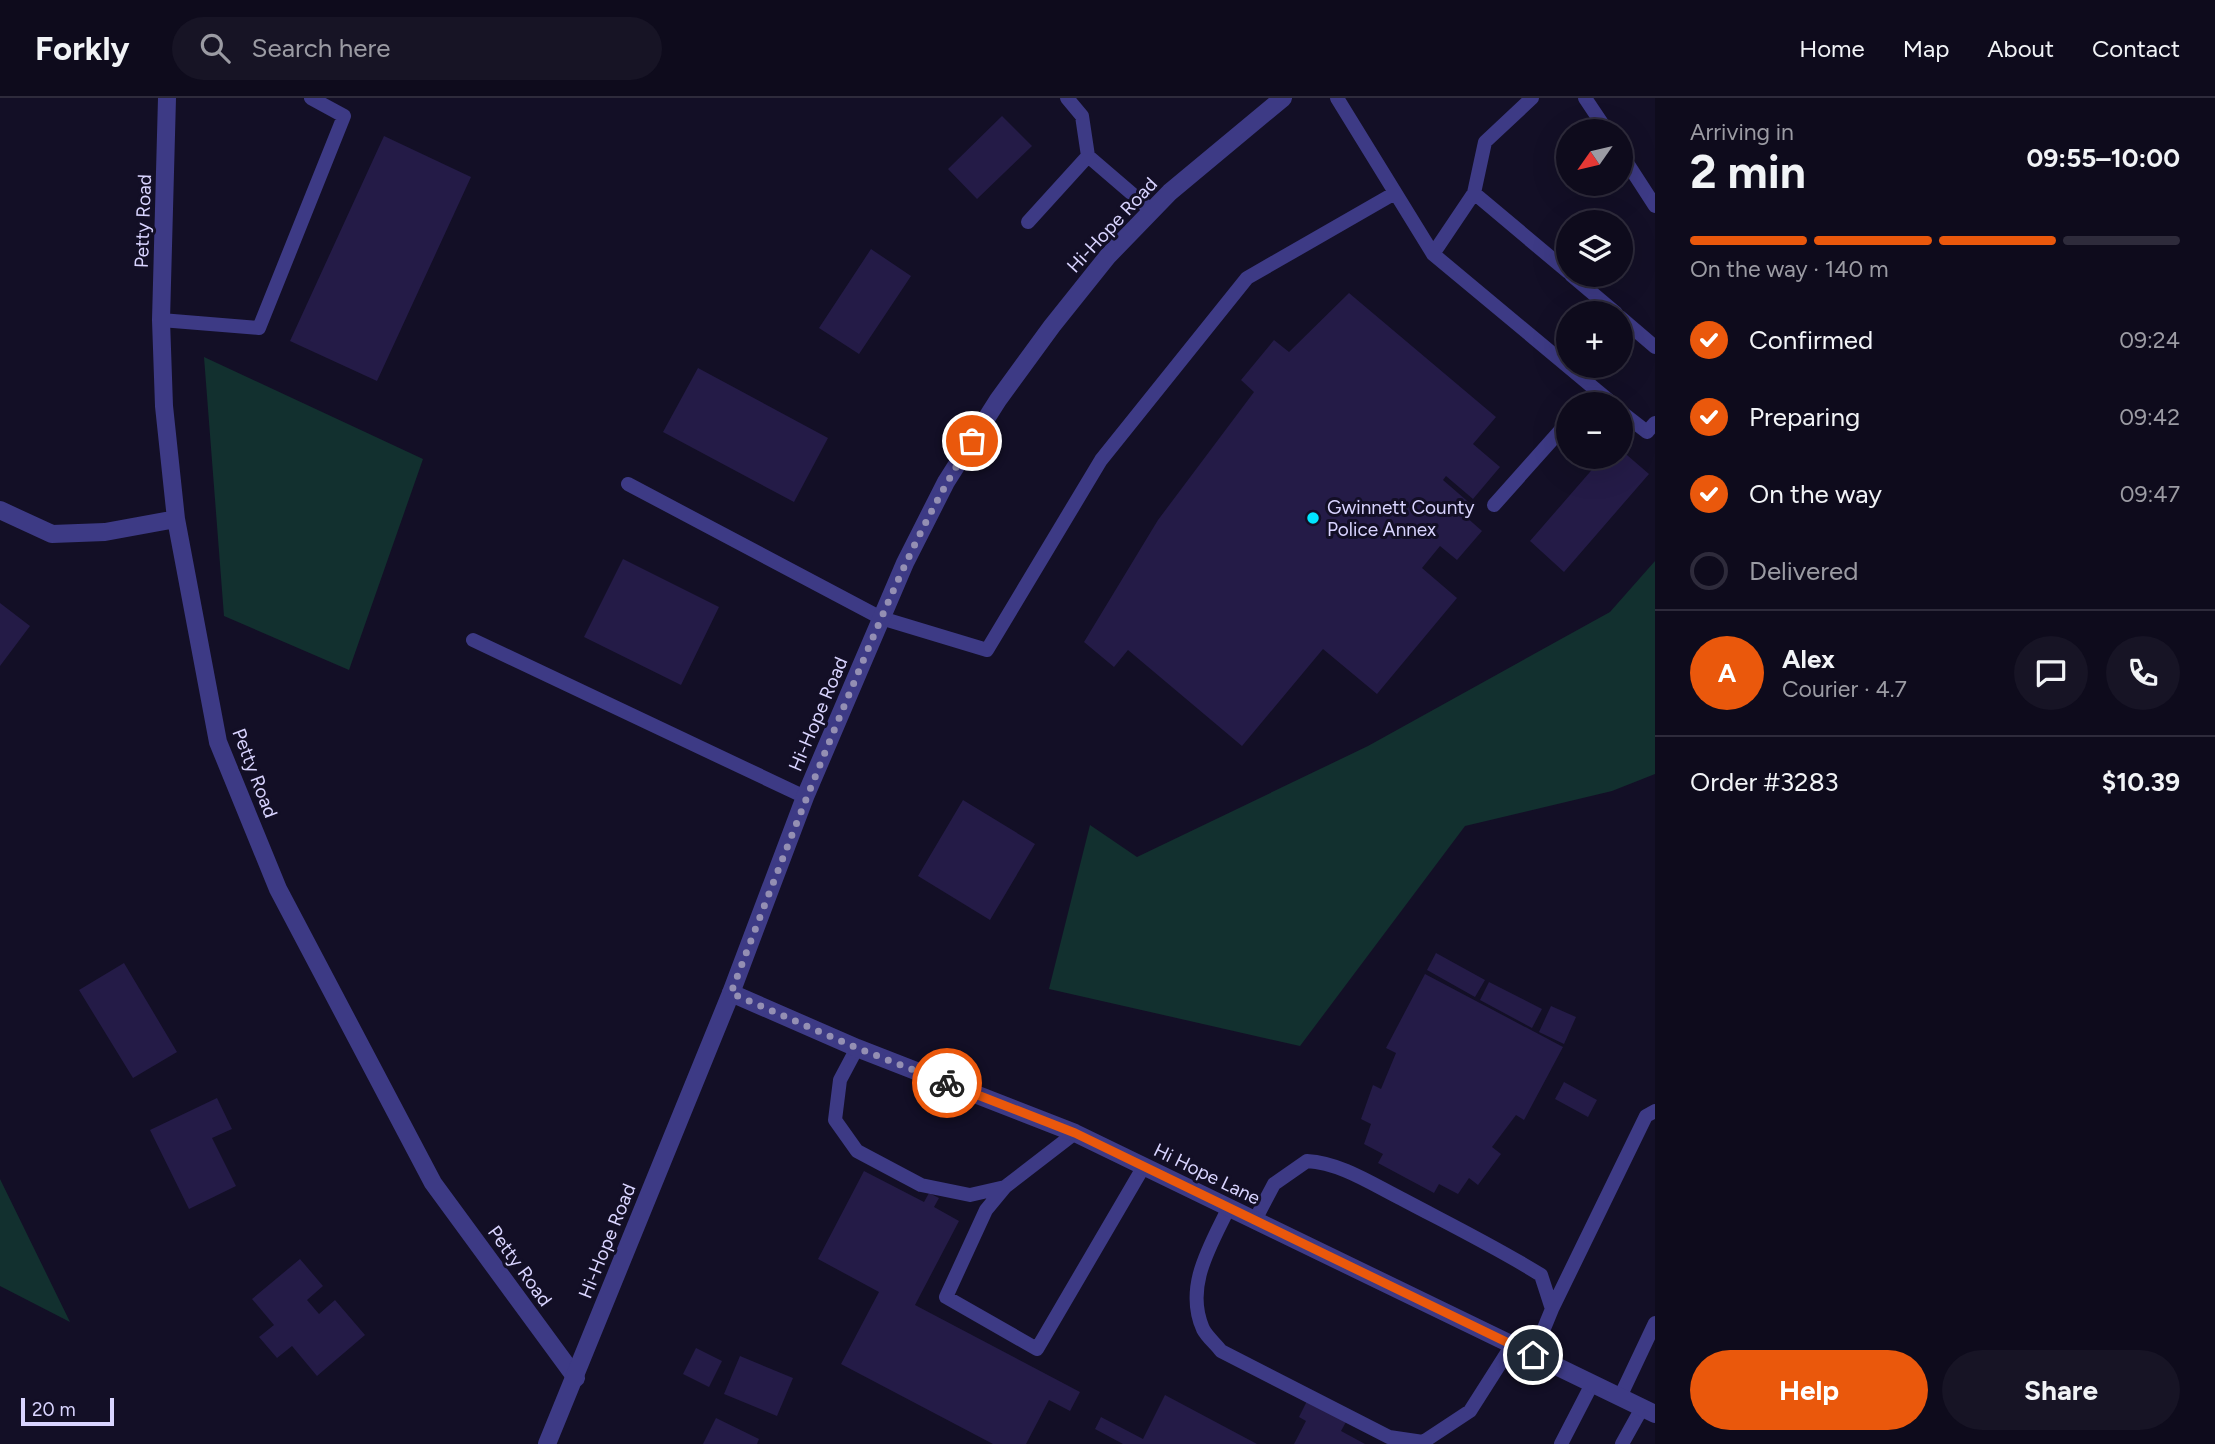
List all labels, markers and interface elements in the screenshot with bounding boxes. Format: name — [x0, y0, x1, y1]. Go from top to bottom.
search box — [172, 17, 662, 80]
text: Forkly — [35, 29, 130, 68]
icon: search — [196, 29, 234, 67]
text: Search here — [252, 32, 390, 64]
text: Home — [1799, 34, 1865, 63]
text: Map — [1903, 34, 1949, 63]
text: About — [1987, 34, 2054, 63]
text: Contact — [2092, 34, 2180, 63]
text: Arriving in — [1690, 118, 1794, 146]
north arrow — [1556, 119, 1633, 196]
map controls — [1556, 119, 1633, 469]
text: 09:55–10:00 — [2026, 142, 2180, 174]
text: 2 min — [1690, 144, 1806, 200]
street label: Hi-Hope Road — [1062, 173, 1162, 277]
street label: Petty Road — [130, 174, 156, 268]
button: layers — [1556, 210, 1633, 287]
text: On the way · 140 m — [1690, 255, 1889, 283]
button: + — [1556, 301, 1633, 378]
icon: check — [1690, 321, 1728, 359]
text: Confirmed — [1749, 324, 1873, 356]
text: 09:24 — [2119, 326, 2180, 354]
button: − — [1556, 392, 1633, 469]
icon: check — [1690, 398, 1728, 436]
text: Preparing — [1749, 401, 1860, 433]
text: 09:42 — [2119, 403, 2180, 431]
pin — [942, 411, 1002, 471]
icon: bag — [953, 422, 991, 460]
icon: check — [1690, 475, 1728, 513]
text: On the way — [1749, 478, 1882, 510]
text: 09:47 — [2120, 480, 2180, 508]
place label: Gwinnett County Police Annex — [1327, 496, 1474, 541]
marker: Gwinnett County Police Annex — [1305, 510, 1321, 526]
text: Delivered — [1749, 555, 1858, 587]
button: chat — [2014, 636, 2088, 710]
button: phone — [2106, 636, 2180, 710]
text: Alex — [1782, 643, 1835, 675]
street label: Hi-Hope Road — [784, 653, 852, 775]
text: A — [1718, 657, 1736, 689]
text: Courier · 4.7 — [1782, 675, 1907, 703]
street label: Petty Road — [227, 725, 283, 821]
text: Order #3283 — [1690, 766, 1839, 798]
text: $10.39 — [2102, 766, 2180, 798]
courier — [912, 1048, 982, 1118]
icon: bike — [928, 1064, 966, 1102]
street label: Hi Hope Lane — [1150, 1138, 1264, 1210]
street label: Hi-Hope Road — [573, 1180, 641, 1302]
street label: Petty Road — [483, 1221, 557, 1311]
pin — [1503, 1325, 1563, 1385]
icon: home — [1514, 1336, 1552, 1374]
button: Help — [1690, 1350, 1928, 1430]
button: Share — [1942, 1350, 2180, 1430]
scale bar — [21, 1395, 114, 1427]
text: 20 m — [32, 1398, 76, 1421]

